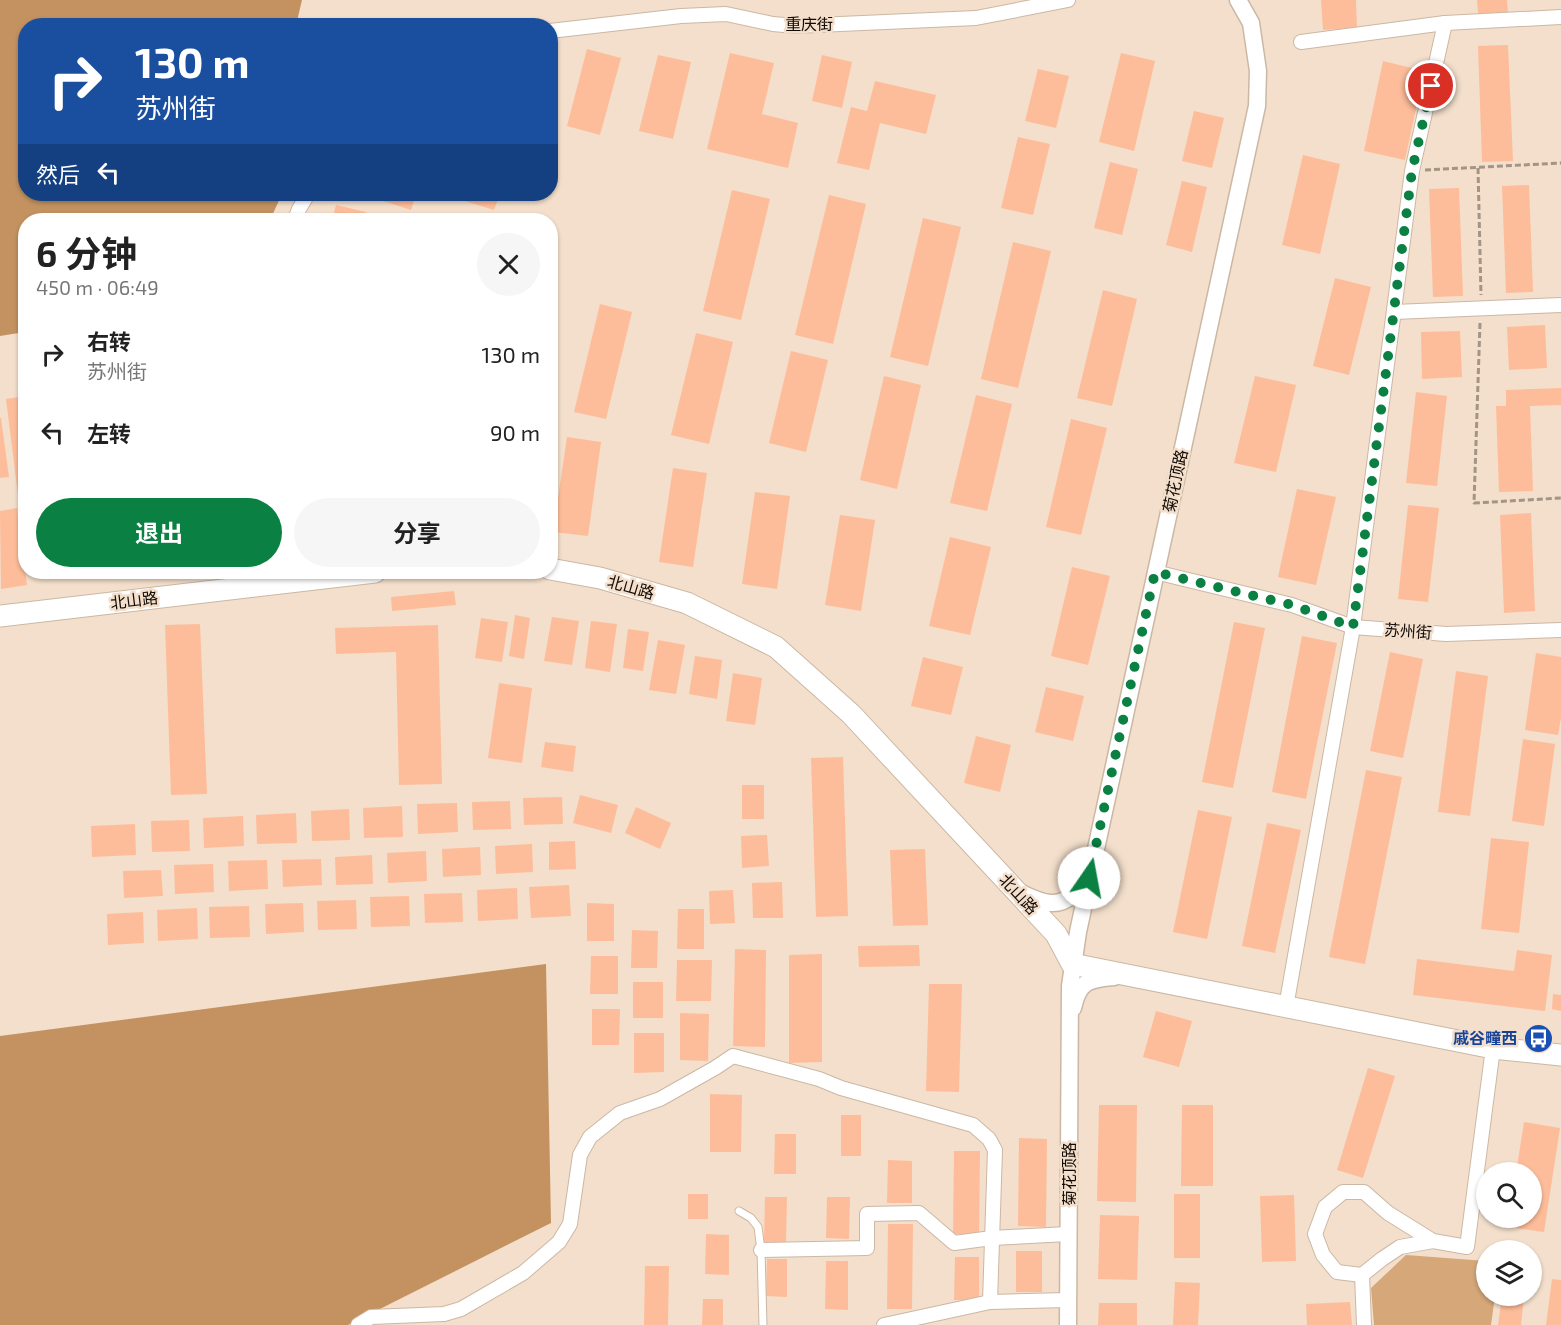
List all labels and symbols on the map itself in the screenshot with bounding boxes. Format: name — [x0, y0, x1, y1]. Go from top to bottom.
street label: 重庆街 — [785, 14, 833, 33]
pin — [1405, 60, 1456, 111]
street label: 菊花顶路 — [1159, 448, 1190, 514]
street label: 北山路 — [605, 571, 657, 602]
street label: 北山路 — [109, 587, 159, 612]
street label: 苏州街 — [1383, 619, 1433, 642]
position arrow — [1057, 846, 1121, 910]
street label: 北山路 — [996, 870, 1043, 918]
bus stop icon: 戚谷疃西 — [1522, 1022, 1554, 1054]
place label: 戚谷疃西 — [1453, 1028, 1517, 1047]
street label: 菊花顶路 — [1059, 1142, 1078, 1206]

